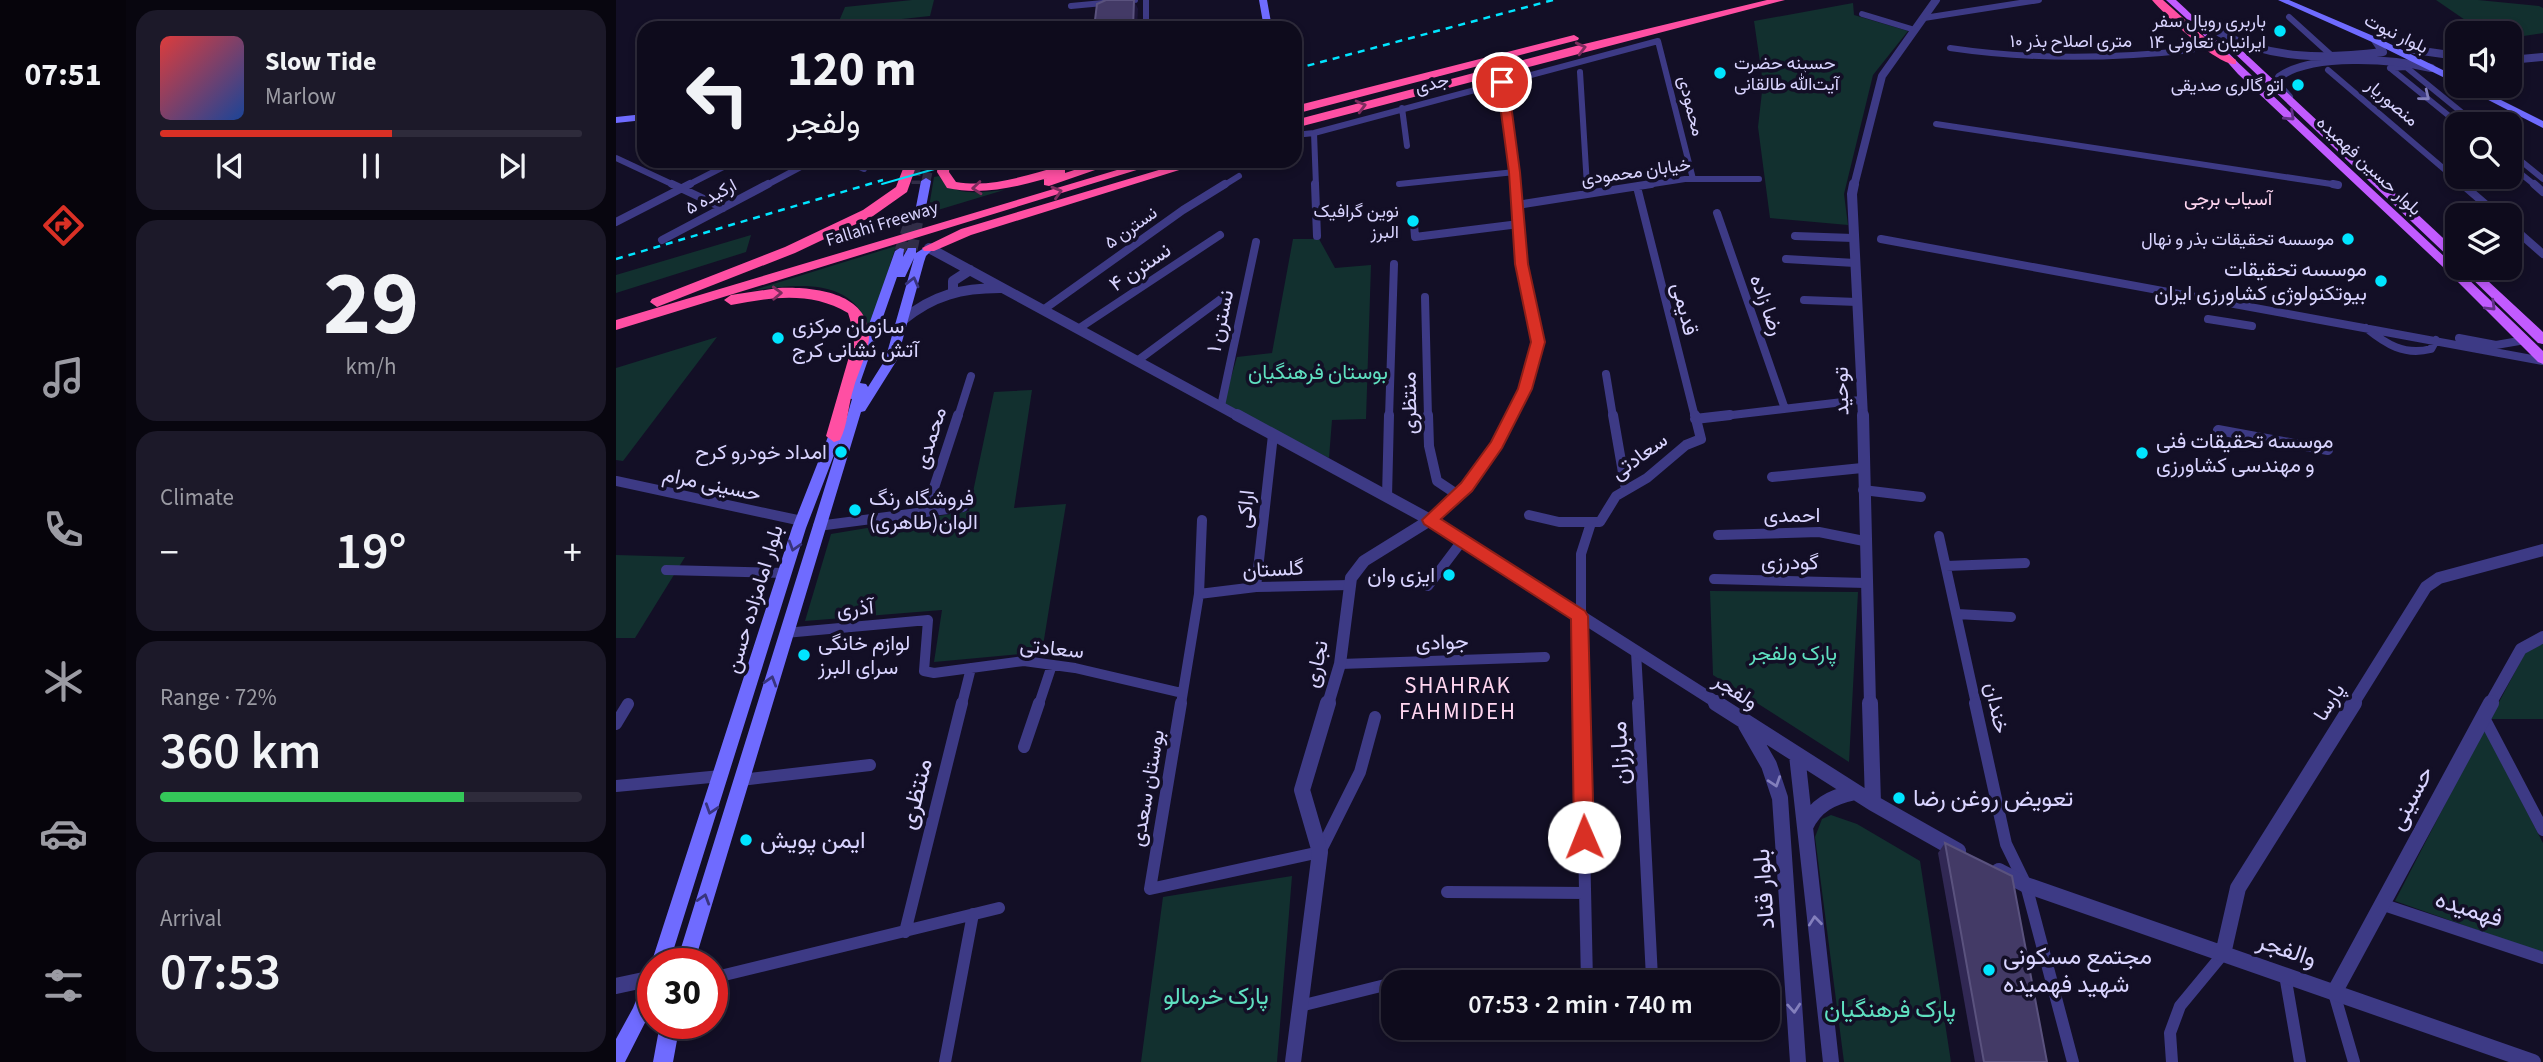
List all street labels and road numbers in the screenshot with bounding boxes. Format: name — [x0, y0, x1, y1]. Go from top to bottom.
street label: بلوار نبوت — [2360, 8, 2432, 60]
street label: ۱۰ متری اصلاح بذر — [2010, 29, 2132, 54]
street label: جدی — [1412, 67, 1452, 101]
street label: محمودی — [1671, 73, 1711, 139]
street label: منصوریار — [2360, 73, 2424, 132]
street label: بلوار حسین فهمیده — [2311, 110, 2427, 222]
street label: خیابان محمودی — [1579, 152, 1693, 192]
street label: ارکیده ۵ — [681, 173, 741, 221]
street label: Fallahi Freeway — [823, 195, 942, 253]
street label: نسترن ۵ — [1099, 201, 1163, 255]
street label: نسترن ۴ — [1103, 235, 1177, 299]
street label: رضا زاده — [1742, 270, 1792, 340]
street label: قدیمی — [1664, 280, 1706, 338]
street label: نسترن ۱ — [1199, 287, 1241, 355]
street label: توحید — [1826, 366, 1856, 416]
street label: منتظری — [1393, 371, 1425, 435]
street label: محمدی — [906, 403, 954, 473]
street label: سعادتی — [1604, 425, 1674, 487]
street label: حسینی مرام — [660, 459, 764, 509]
street label: اراکی — [1228, 488, 1262, 530]
street label: احمدی — [1764, 500, 1820, 530]
street label: بلوار امامزاده حسن — [717, 521, 791, 677]
street label: گودرزی — [1761, 546, 1819, 578]
street label: گلستان — [1242, 552, 1304, 586]
street label: آذری — [835, 591, 877, 625]
street label: جوادی — [1415, 626, 1469, 658]
street label: سعادتی — [1019, 630, 1085, 666]
street label: نجاری — [1296, 637, 1336, 691]
street label: ولفجر — [1707, 665, 1764, 717]
street label: پارسا — [2306, 677, 2352, 727]
street label: خندان — [1977, 680, 2017, 736]
street label: مبارزان — [1601, 720, 1639, 786]
street label: بوستان سعدی — [1122, 727, 1172, 849]
street label: منتظری — [890, 755, 942, 833]
street label: حسینی — [2379, 759, 2443, 837]
street label: بلوار قناد — [1744, 847, 1784, 931]
street label: فهمیده — [2431, 882, 2507, 936]
street label: والفجر — [2252, 923, 2321, 976]

